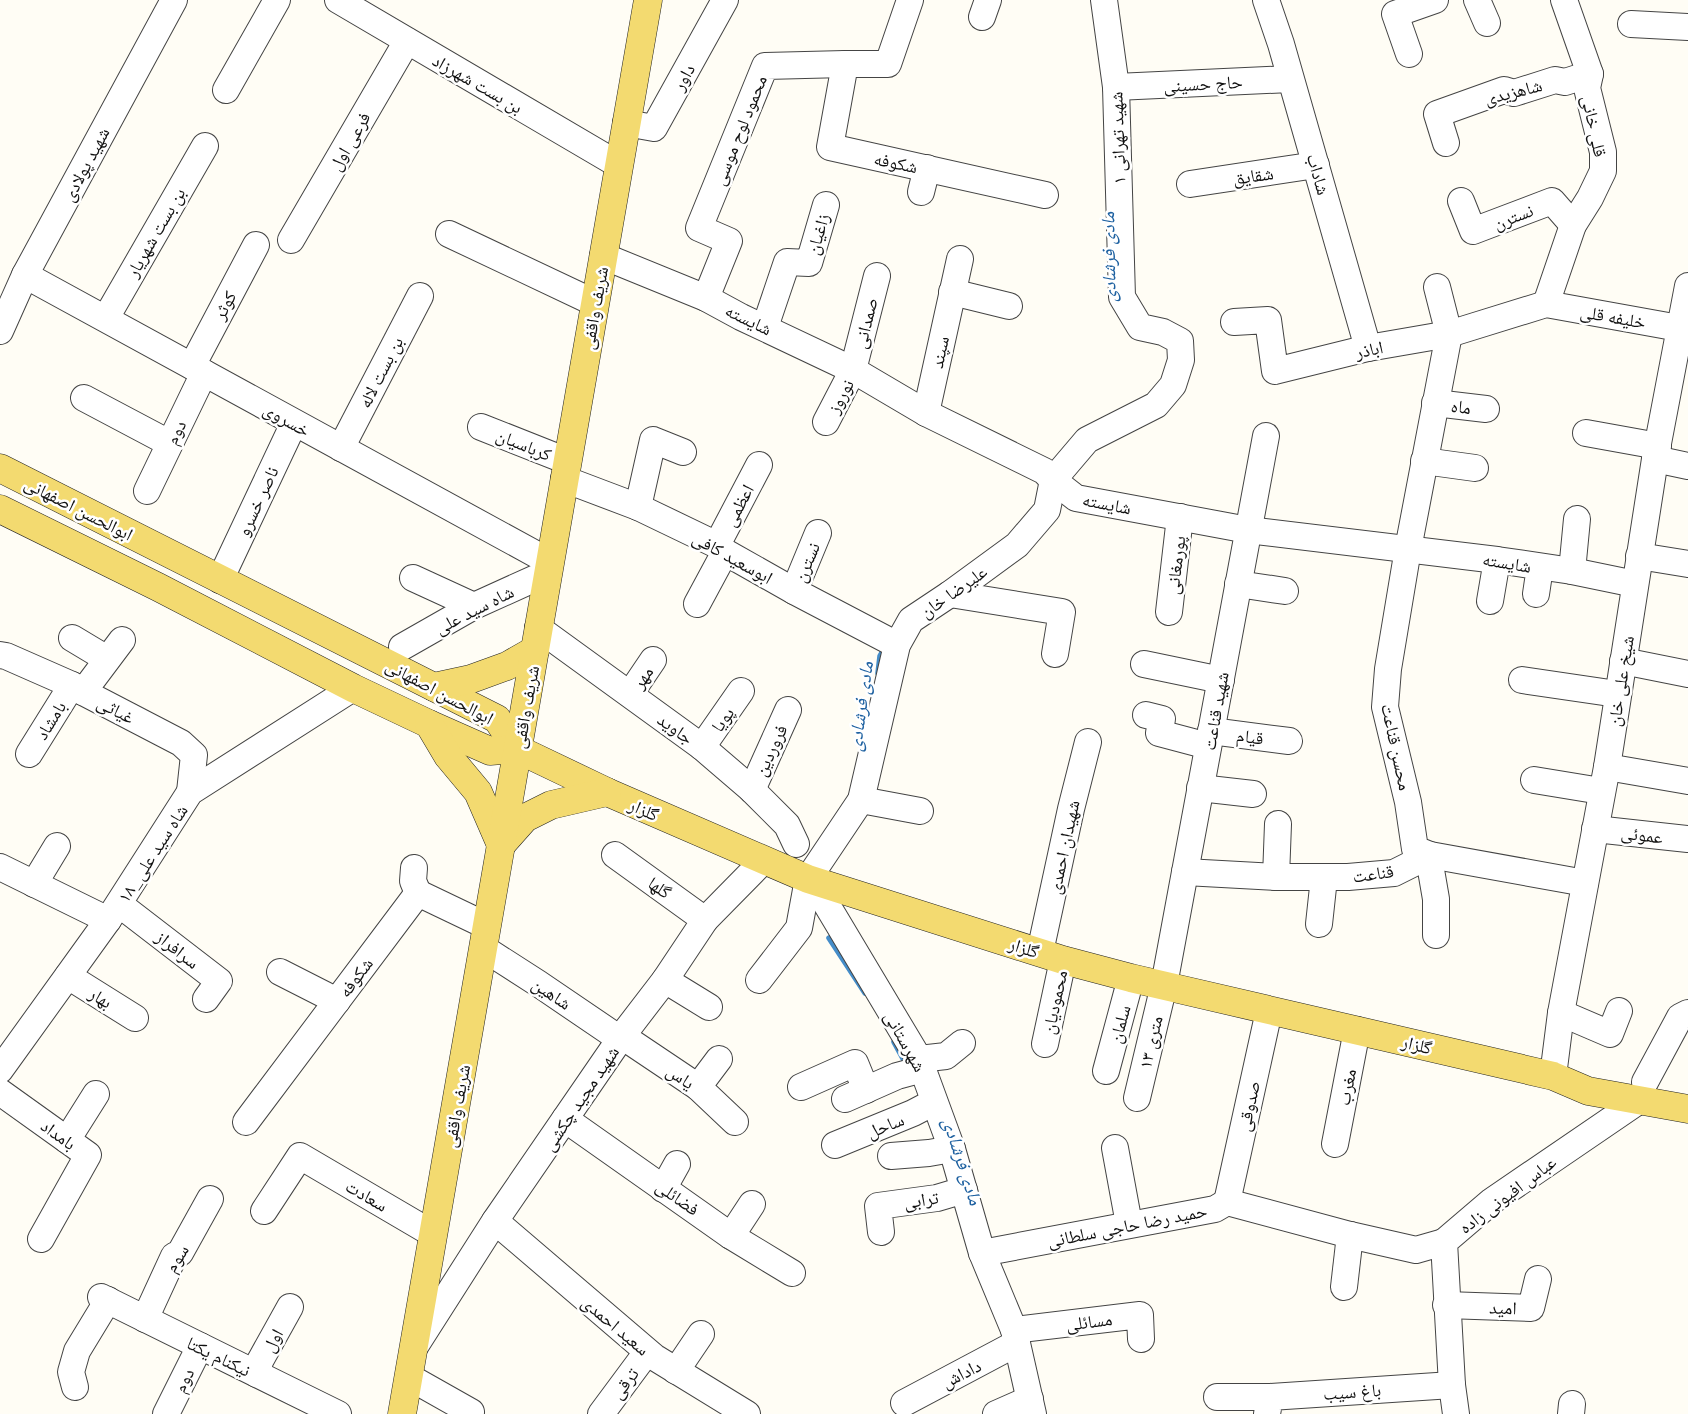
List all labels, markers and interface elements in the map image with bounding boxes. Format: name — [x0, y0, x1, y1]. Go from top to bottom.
street label: بن بست شهرزاد — [428, 47, 528, 119]
street label: داور — [665, 59, 700, 96]
street label: حاج حسینی — [1163, 69, 1243, 98]
street label: محمود لوح موسی — [706, 71, 773, 189]
street label: شاهزیدی — [1482, 72, 1544, 110]
street label: شهید تهرانی ۱ — [1103, 91, 1131, 185]
street label: قلی خانی — [1577, 93, 1613, 159]
street label: فرعی اول — [323, 107, 375, 175]
street label: شهید پولادی — [55, 123, 115, 205]
street label: شکوفه — [872, 146, 920, 178]
street label: شاداب — [1302, 150, 1336, 198]
street label: شقایق — [1231, 160, 1275, 190]
street label: بن بست شهریار — [119, 183, 190, 282]
street label: نسترن — [1489, 197, 1537, 235]
street label: زاغیان — [800, 211, 834, 257]
water label: مادی فرشادی — [1093, 211, 1121, 302]
street label: شریف واقفی — [575, 265, 613, 351]
street label: کوثر — [206, 286, 242, 324]
street label: صمدانی — [847, 295, 883, 351]
street label: شایسته — [722, 297, 776, 341]
street label: خلیفه قلی — [1578, 298, 1648, 334]
street label: بن بست لاله — [352, 332, 408, 412]
street label: سپند — [924, 334, 954, 370]
street label: اباذر — [1352, 334, 1385, 364]
street label: نوروز — [821, 375, 859, 418]
street label: ماه — [1450, 393, 1472, 419]
street label: خسروی — [259, 396, 315, 442]
street label: دوم — [159, 416, 192, 449]
street label: کرباسیان — [493, 422, 556, 466]
street label: ناصر خسرو — [230, 462, 284, 540]
street label: ابوالحسن اصفهانی — [21, 470, 137, 546]
street label: اعظمی — [717, 480, 759, 530]
street label: شایسته — [1081, 487, 1133, 519]
street label: ابوسعید کافی — [689, 525, 777, 589]
street label: پورمغانی — [1159, 534, 1191, 596]
street label: نسترن — [787, 538, 825, 586]
street label: شایسته — [1481, 546, 1533, 578]
street label: علیرضا خان — [915, 559, 991, 623]
street label: شاه سید علی — [430, 579, 518, 639]
street label: شیخ علی خان — [1601, 634, 1640, 728]
street label: ابوالحسن اصفهانی — [382, 653, 498, 729]
water label: مادی فرشادی — [840, 659, 878, 753]
street label: مهر — [625, 661, 658, 694]
street label: شریف واقفی — [506, 664, 544, 750]
street label: شهید قناعت — [1196, 670, 1234, 752]
street label: غیاثی — [93, 690, 139, 728]
street label: بامشاد — [29, 696, 71, 744]
street label: محسن قناعت — [1376, 701, 1418, 793]
street label: پویا — [705, 702, 739, 736]
street label: جاوید — [653, 707, 699, 749]
street label: فروردین — [748, 720, 792, 780]
street label: قیام — [1235, 722, 1265, 751]
street label: گلزار — [624, 791, 663, 826]
street label: شهیدان احمدی — [1041, 798, 1085, 896]
street label: ۱۸_شاه سید علی — [111, 799, 193, 907]
street label: عموئی — [1620, 820, 1664, 848]
street label: قناعت — [1351, 858, 1395, 888]
street label: گلها — [644, 870, 677, 904]
street label: سرافراز — [150, 924, 205, 974]
street label: گلزار — [1005, 931, 1043, 963]
street label: شکوفه — [332, 952, 378, 1002]
street label: محمودیان — [1036, 968, 1072, 1036]
street label: شاهین — [528, 971, 576, 1015]
street label: بهار — [84, 980, 117, 1013]
street label: سلمان — [1102, 1002, 1136, 1046]
street label: شهرستانی — [879, 1006, 933, 1076]
street label: ۱۳ متری — [1132, 1013, 1168, 1071]
street label: گلزار — [1398, 1028, 1435, 1059]
street label: شهید مجید چکشی — [536, 1041, 624, 1155]
street label: یاس — [662, 1058, 700, 1094]
street label: شریف واقفی — [437, 1063, 475, 1149]
street label: مغرب — [1331, 1067, 1361, 1107]
street label: صدوقی — [1231, 1079, 1265, 1133]
street label: ساحل — [863, 1107, 907, 1143]
street label: بامداد — [37, 1113, 81, 1155]
water label: مادی فرشادی — [938, 1114, 990, 1208]
street label: عباس افیونی زاده — [1453, 1149, 1561, 1239]
street label: سعادت — [341, 1173, 393, 1217]
street label: فضائلی — [652, 1173, 704, 1221]
street label: ترابی — [902, 1184, 940, 1214]
street label: حمید رضا حاجی سلطانی — [1045, 1198, 1209, 1252]
street label: سوم — [158, 1239, 195, 1277]
street label: سعید احمدی — [577, 1290, 655, 1360]
street label: امید — [1489, 1295, 1517, 1319]
street label: مسائلی — [1064, 1306, 1114, 1336]
street label: اول — [256, 1324, 288, 1356]
street label: نیکنام یکتا — [183, 1330, 255, 1383]
street label: داداش — [937, 1353, 985, 1393]
street label: ترقی — [604, 1362, 644, 1404]
street label: دوم — [167, 1364, 200, 1397]
street label: باغ سیب — [1322, 1377, 1382, 1405]

